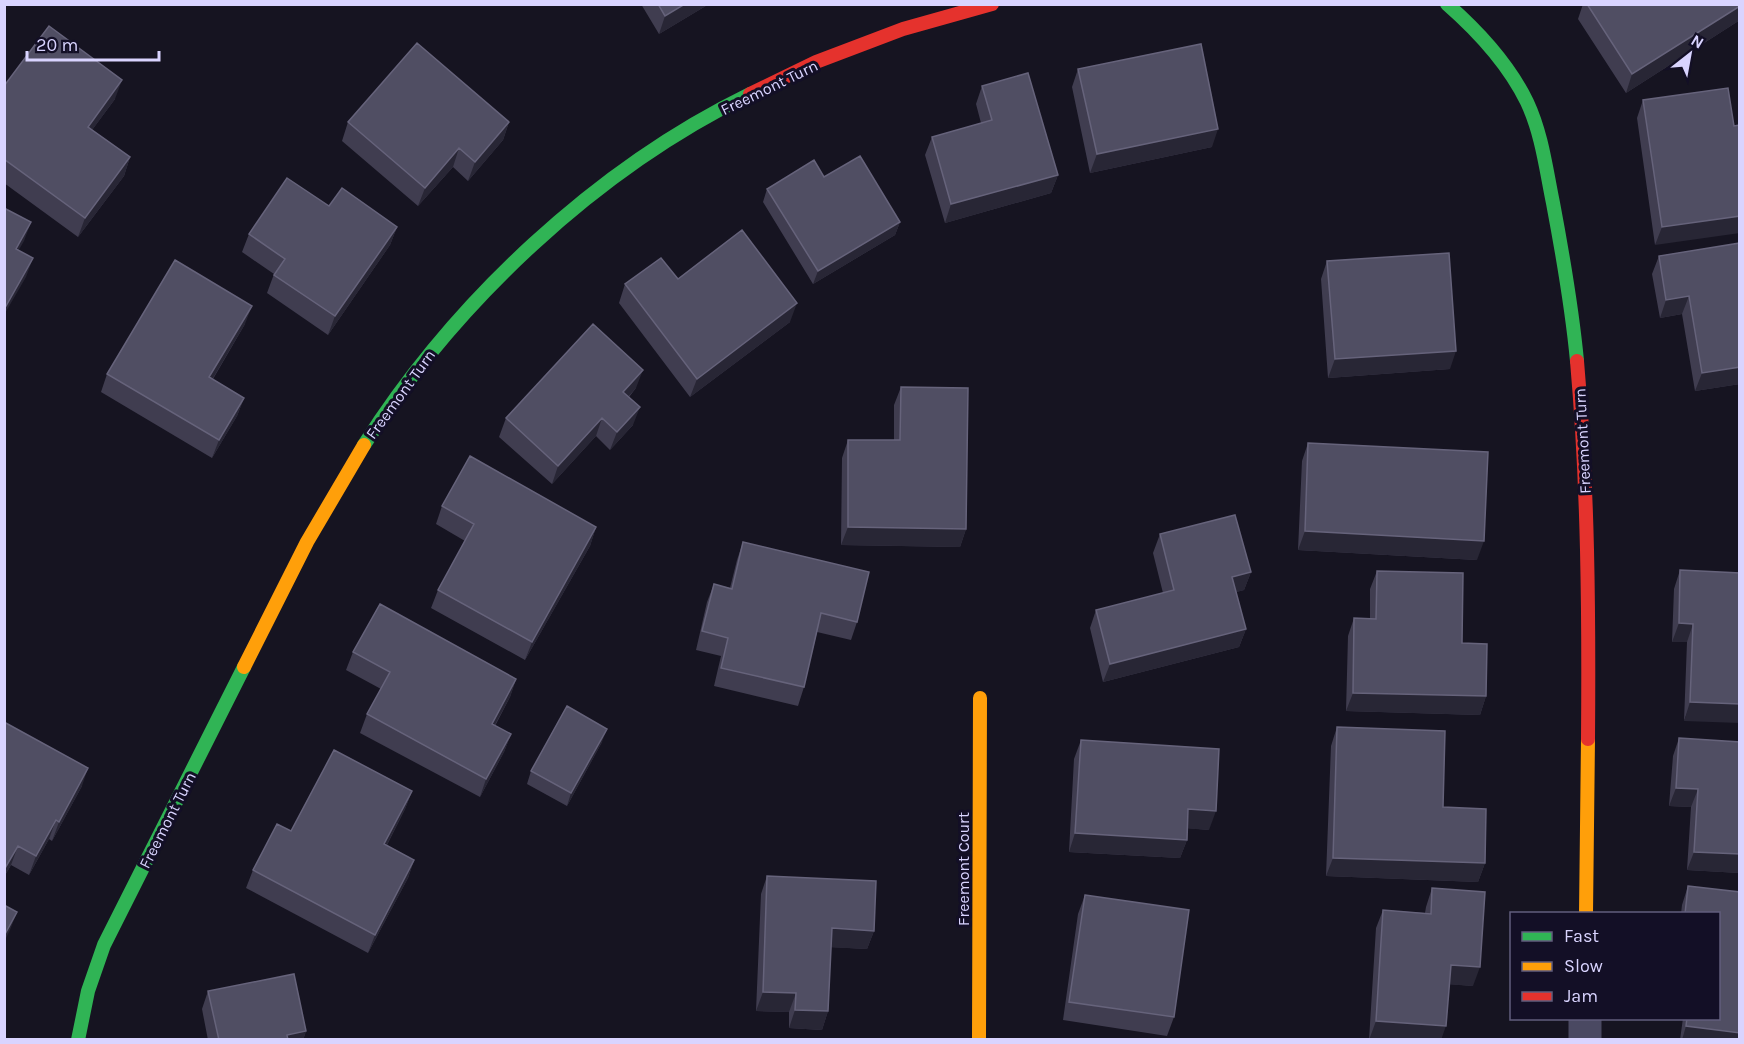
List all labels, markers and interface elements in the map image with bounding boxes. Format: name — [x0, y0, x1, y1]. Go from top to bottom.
scale bar — [27, 24, 159, 62]
north arrow — [1660, 24, 1720, 84]
text: N — [1688, 30, 1707, 53]
text: 20 m — [36, 34, 78, 56]
street label: Freemont Turn — [717, 56, 821, 119]
street label: Freemont Turn — [362, 346, 439, 443]
street label: Freemont Turn — [1570, 388, 1595, 494]
street label: Freemont Turn — [135, 769, 200, 872]
street label: Freemont Court — [954, 812, 973, 926]
legend — [1510, 912, 1720, 1020]
text: Fast — [1564, 925, 1599, 947]
text: Slow — [1564, 955, 1603, 977]
text: Jam — [1564, 985, 1598, 1007]

